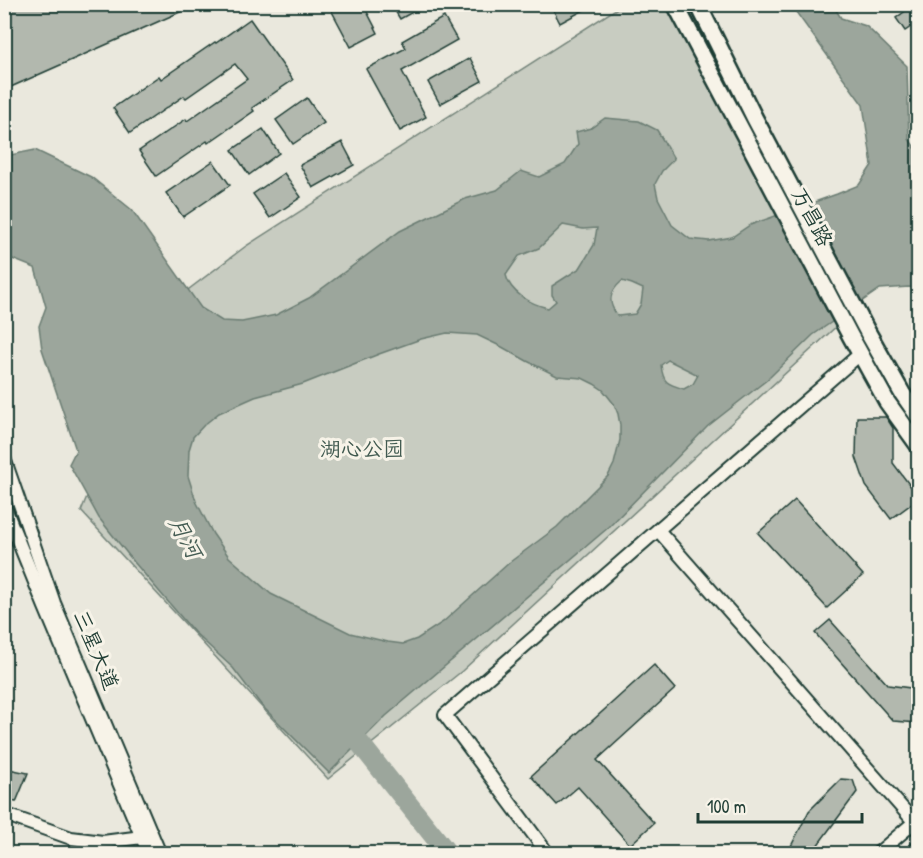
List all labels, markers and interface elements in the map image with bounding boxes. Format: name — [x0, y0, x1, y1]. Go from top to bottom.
street label: 万昌路 — [785, 182, 840, 251]
park label: 湖心公园 — [320, 434, 404, 463]
water label: 月河 — [162, 511, 211, 566]
street label: 三星大道 — [67, 605, 126, 694]
scale bar — [698, 786, 862, 824]
text: 100 m — [707, 794, 746, 819]

